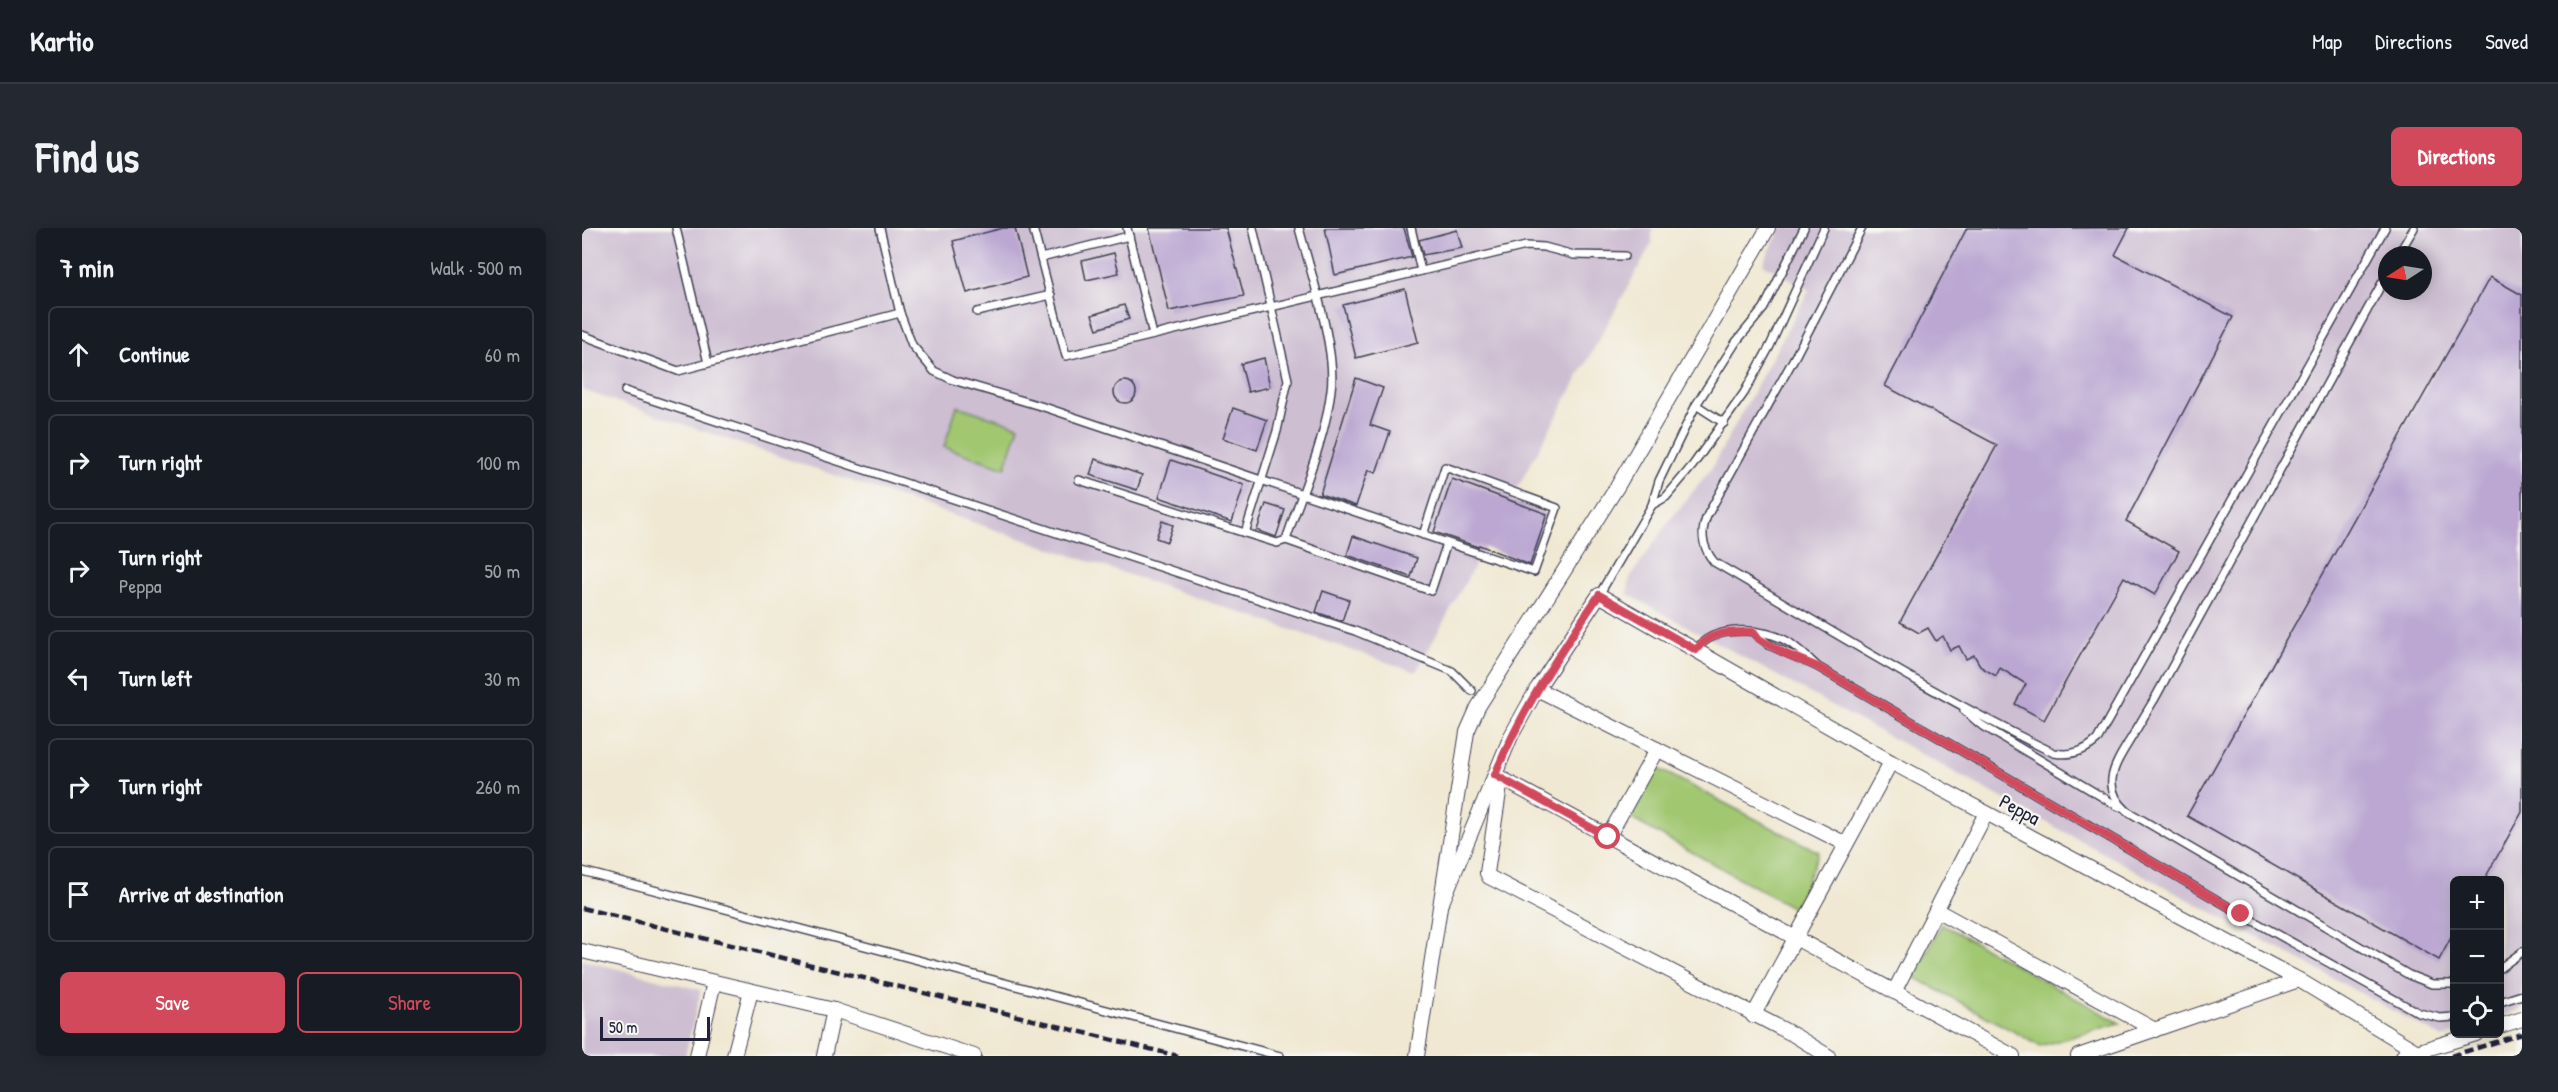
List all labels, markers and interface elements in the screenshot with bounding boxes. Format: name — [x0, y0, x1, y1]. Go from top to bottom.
text: Kartio — [30, 22, 94, 60]
text: Map — [2312, 27, 2342, 56]
text: Directions — [2375, 27, 2452, 56]
text: Saved — [2485, 27, 2528, 56]
button: Directions — [2391, 127, 2522, 186]
text: Find us — [36, 128, 139, 185]
north arrow — [2378, 246, 2432, 300]
text: 7 min — [60, 250, 114, 285]
text: Walk · 500 m — [430, 254, 522, 281]
icon: ahead — [62, 338, 95, 371]
text: Continue — [119, 339, 190, 369]
text: 60 m — [485, 341, 520, 368]
icon: right — [62, 446, 95, 479]
text: Turn right — [119, 447, 202, 477]
text: 100 m — [477, 449, 520, 476]
text: Turn right — [119, 542, 202, 572]
icon: right — [62, 554, 95, 587]
text: 50 m — [484, 557, 520, 584]
text: Peppa — [119, 572, 162, 599]
icon: left — [62, 662, 95, 695]
text: Turn left — [119, 663, 192, 693]
text: 30 m — [484, 665, 520, 692]
icon: right — [62, 770, 95, 803]
text: Turn right — [119, 771, 202, 801]
text: 260 m — [476, 773, 520, 800]
street label: Peppa — [1995, 787, 2045, 831]
route start — [1594, 823, 1620, 849]
map controls — [2450, 876, 2504, 1038]
button: + — [2450, 876, 2504, 930]
icon: arrive — [62, 878, 95, 911]
text: Arrive at destination — [119, 879, 284, 909]
route end — [2227, 900, 2253, 926]
button: − — [2450, 930, 2504, 984]
button: Save — [60, 972, 285, 1033]
button: Share — [297, 972, 522, 1033]
button: locate — [2450, 984, 2504, 1038]
scale bar — [600, 1014, 710, 1042]
text: 50 m — [609, 1016, 638, 1038]

